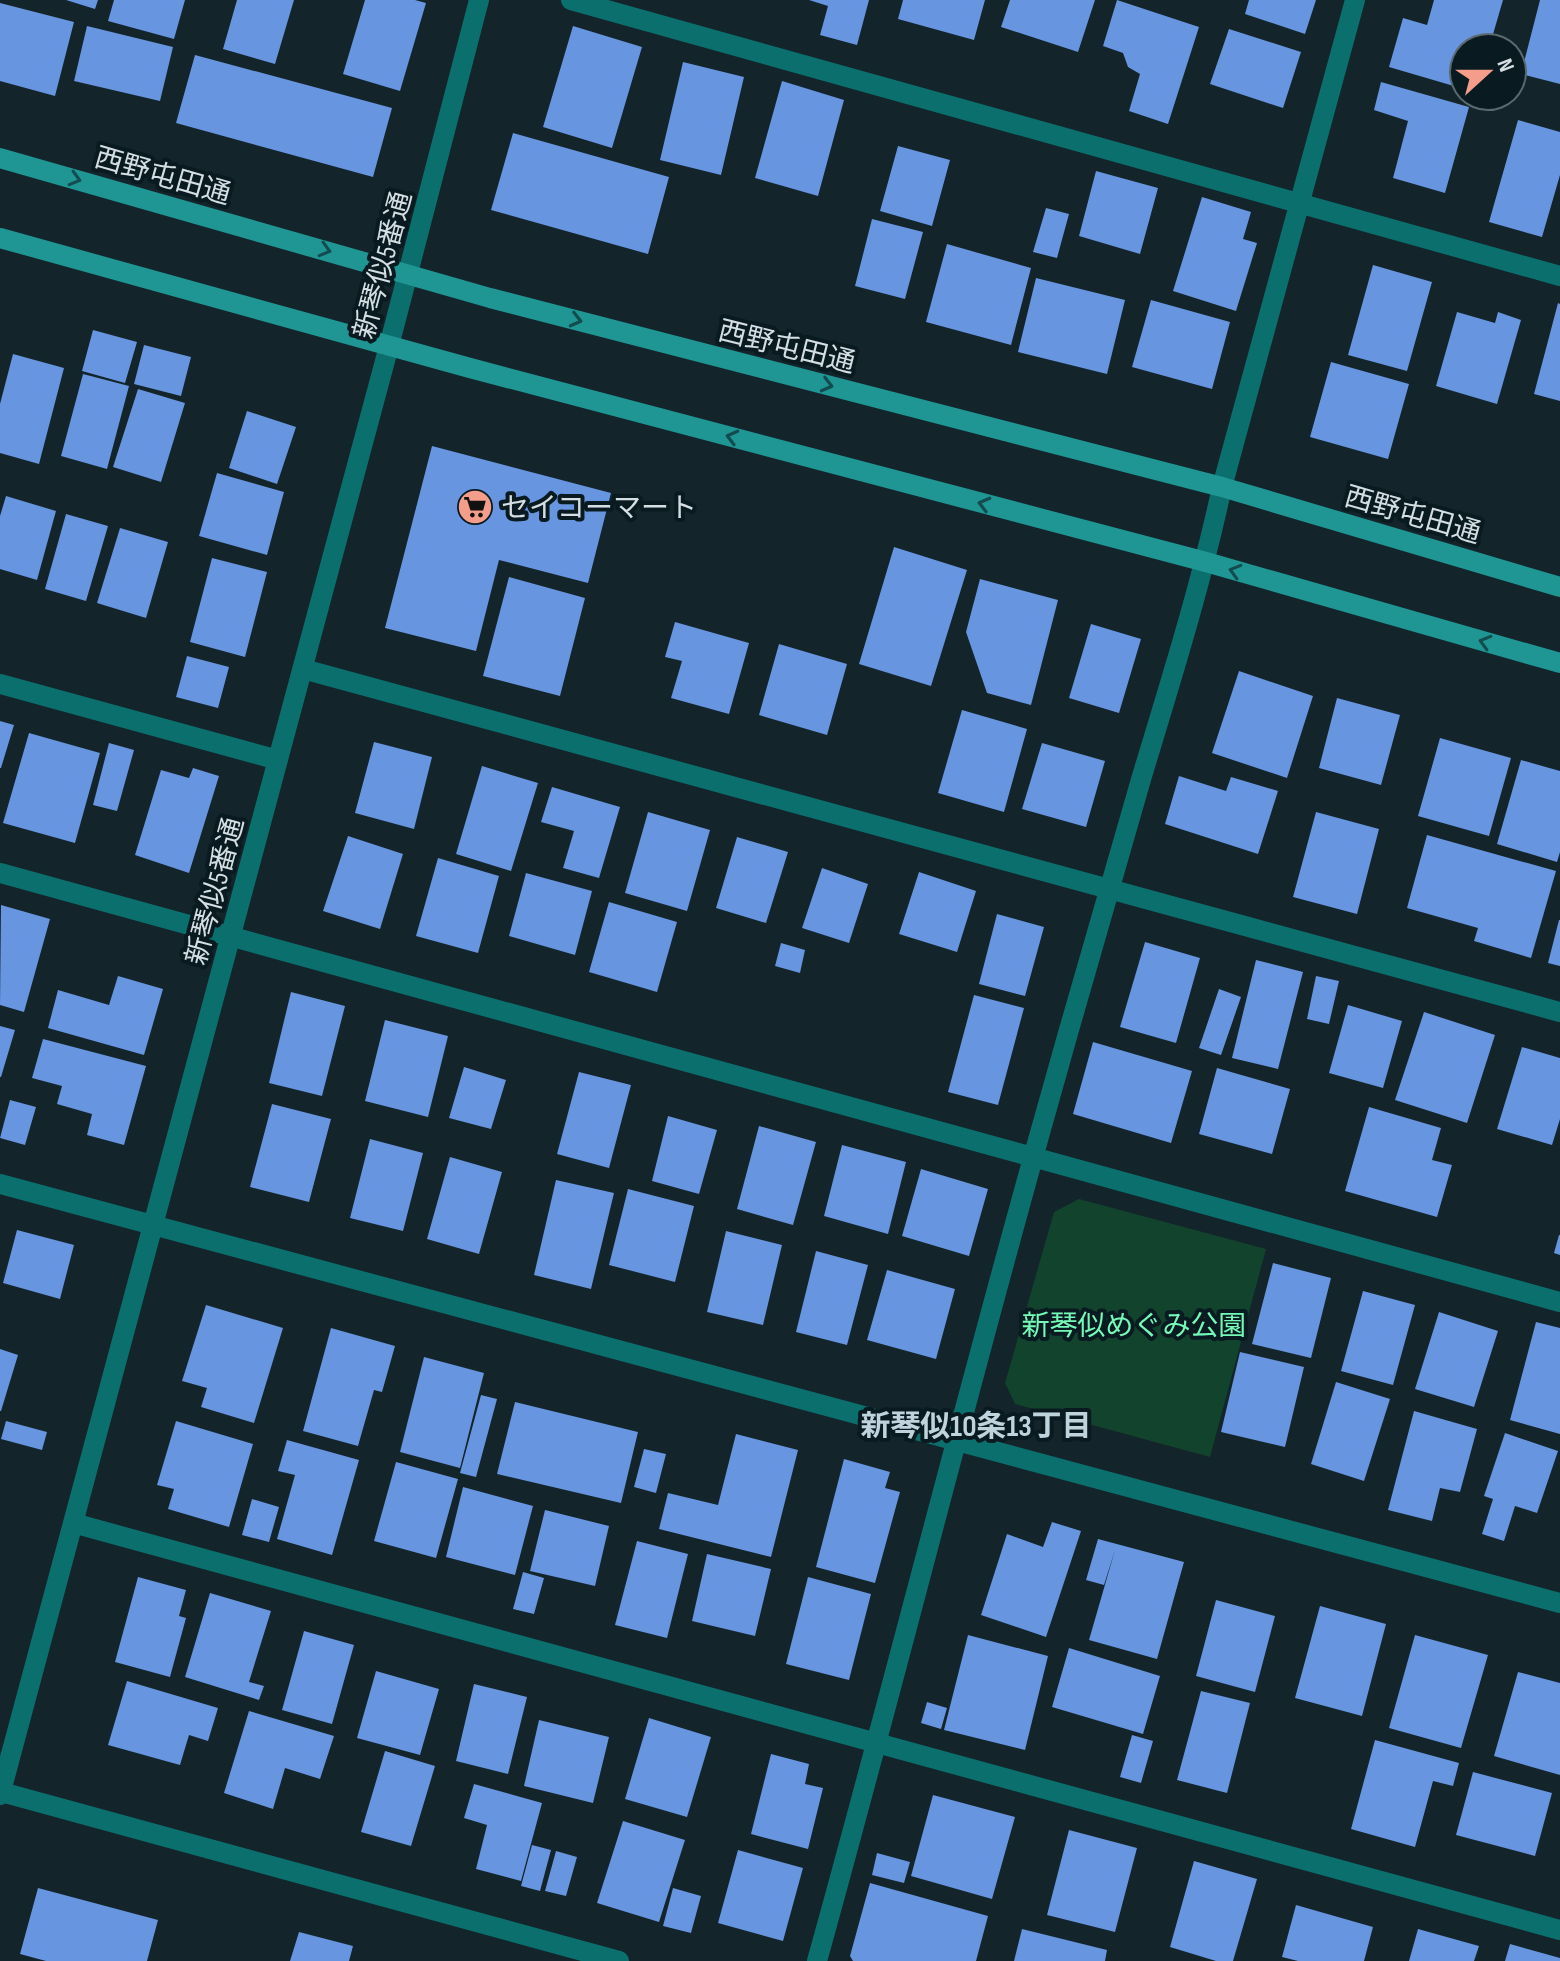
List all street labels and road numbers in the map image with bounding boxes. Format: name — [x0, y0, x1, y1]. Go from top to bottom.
street label: 西野屯田通 — [91, 141, 234, 212]
street label: 新琴似5番通 — [348, 188, 419, 343]
street label: 西野屯田通 — [715, 315, 859, 380]
street label: 西野屯田通 — [1341, 480, 1484, 551]
street label: 新琴似5番通 — [180, 814, 251, 969]

